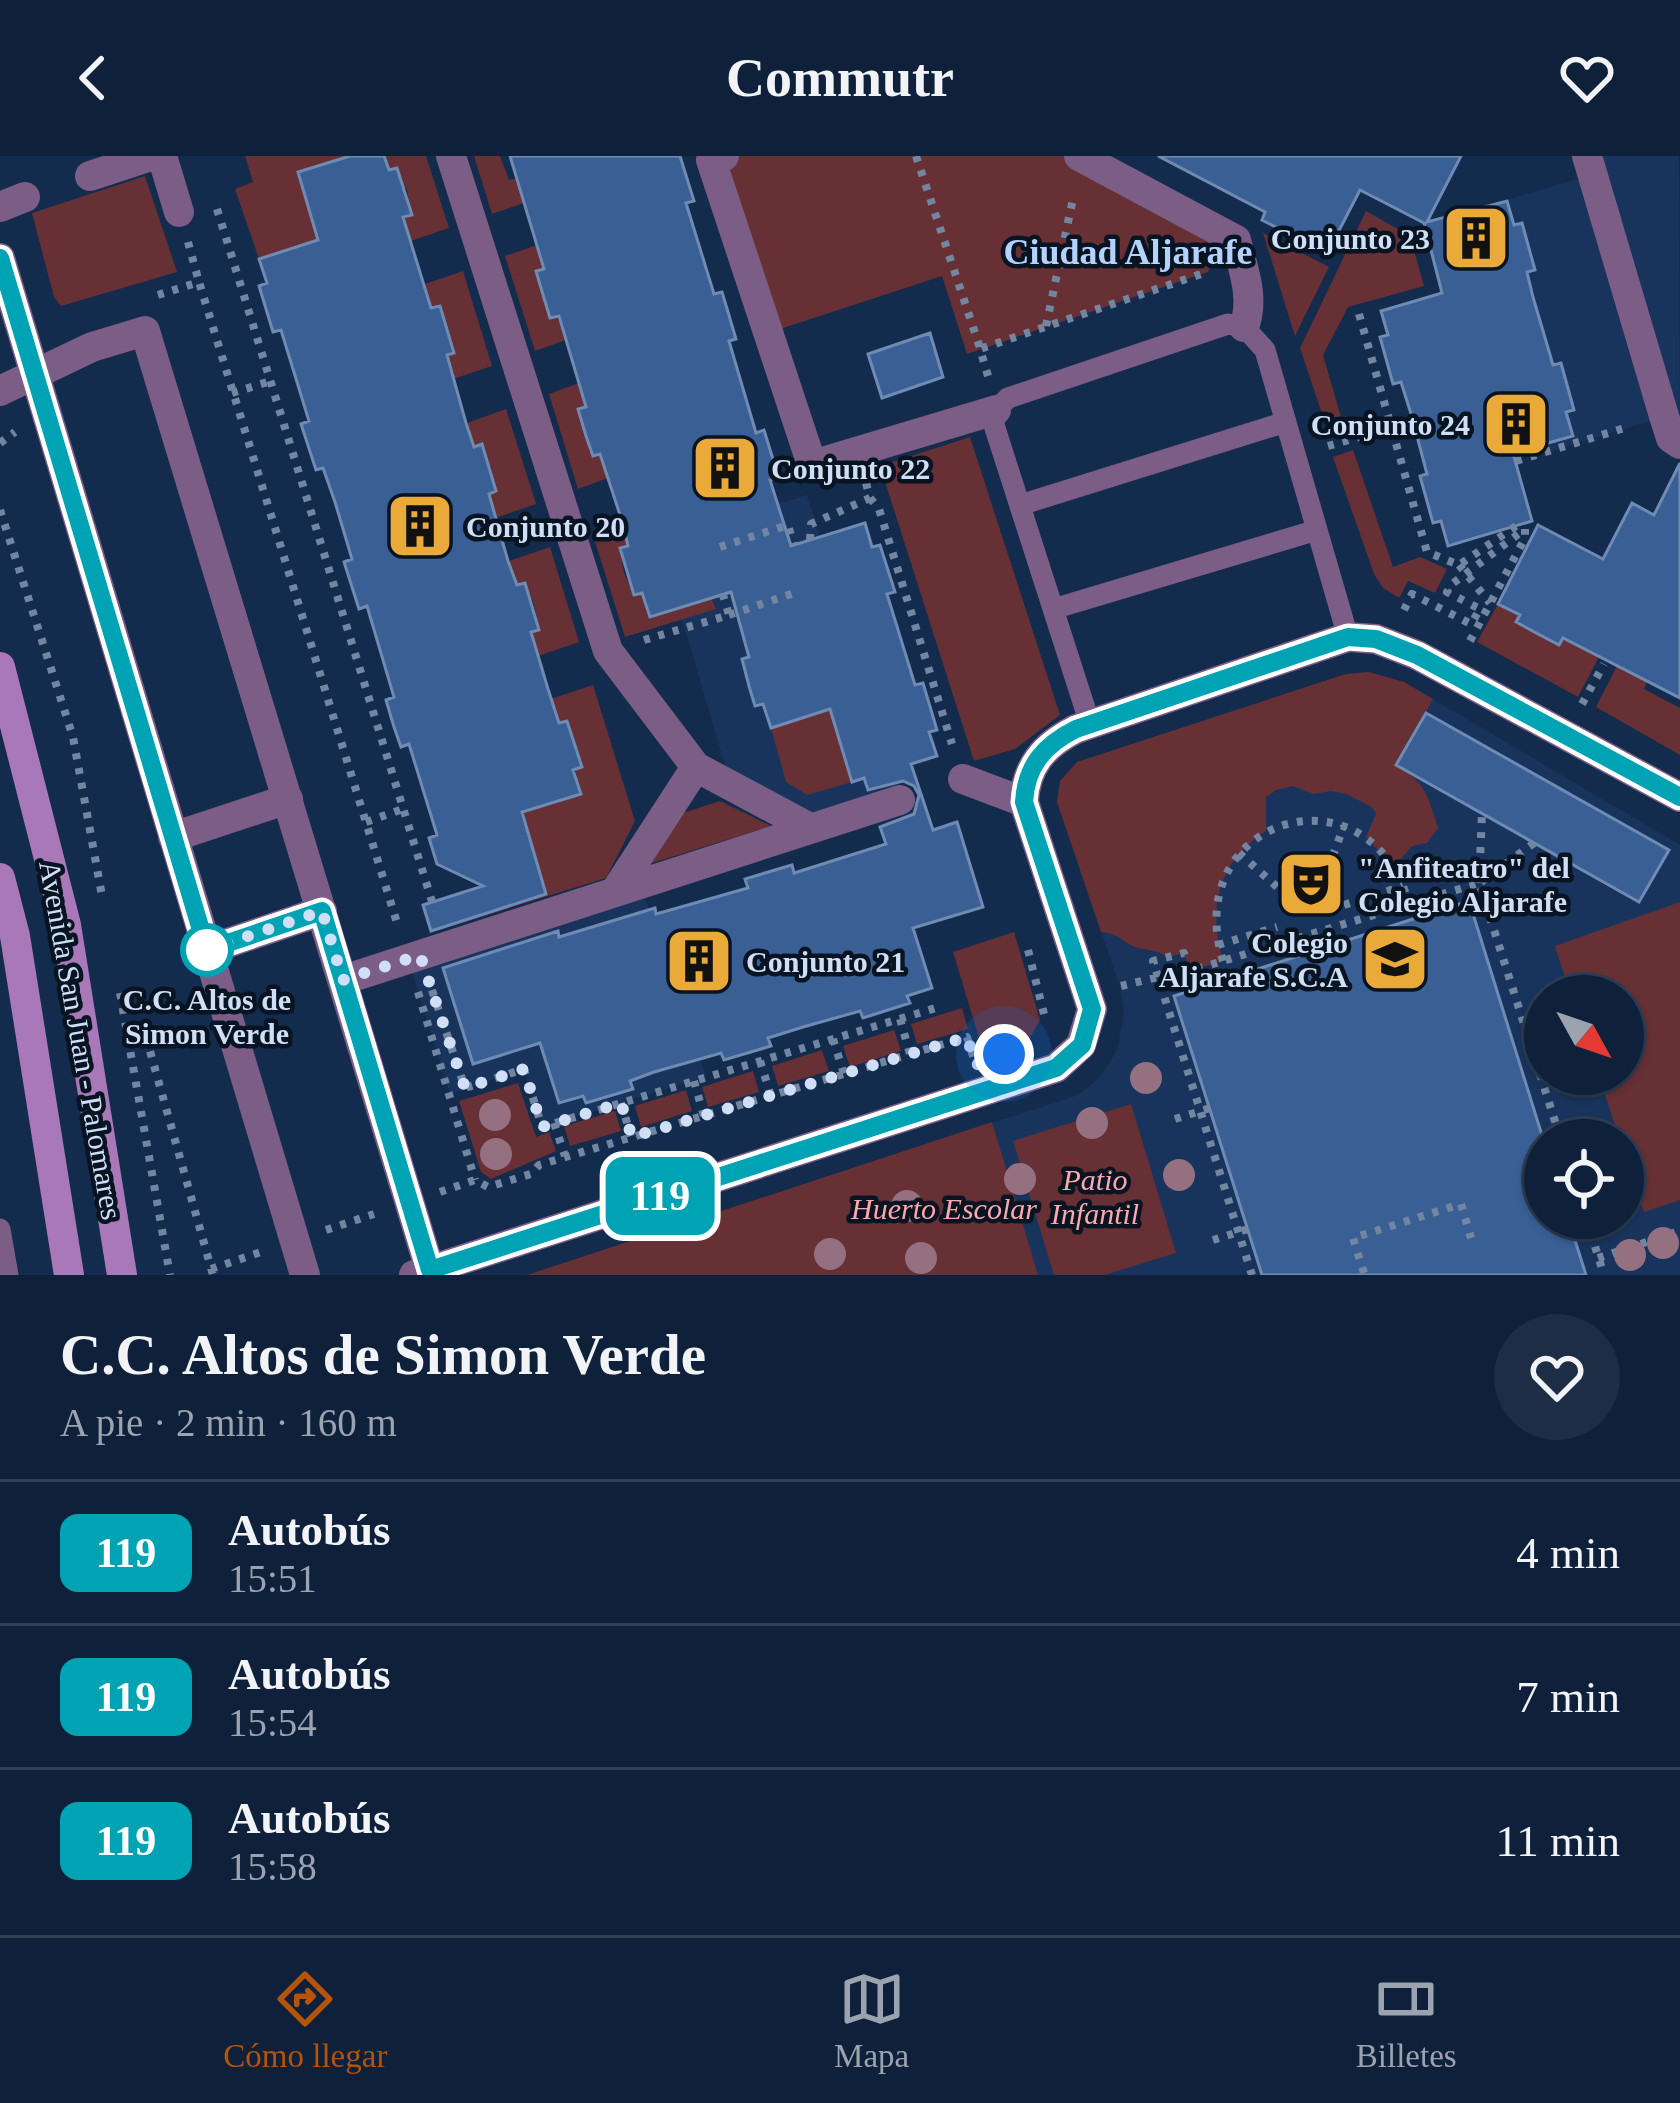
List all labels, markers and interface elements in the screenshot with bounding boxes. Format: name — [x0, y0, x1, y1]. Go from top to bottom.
icon: back — [60, 45, 126, 111]
icon: heart — [1554, 45, 1620, 111]
text: Commutr — [726, 48, 954, 108]
building icon: Conjunto 23 — [1441, 203, 1511, 273]
place label: Conjunto 23 — [1271, 222, 1430, 255]
district label: Ciudad Aljarafe — [1003, 232, 1253, 272]
building icon: Conjunto 24 — [1481, 389, 1551, 459]
place label: Conjunto 24 — [1311, 408, 1470, 441]
building icon: Conjunto 22 — [690, 433, 760, 503]
place label: Conjunto 22 — [771, 452, 930, 485]
building icon: Conjunto 20 — [385, 491, 455, 561]
place label: Conjunto 20 — [466, 510, 625, 543]
theatre icon: "Anfiteatro" del Colegio Aljarafe — [1276, 849, 1346, 919]
place label: "Anfiteatro" del Colegio Aljarafe — [1358, 851, 1570, 918]
street label: Avenida San Juan - Palomares — [33, 858, 129, 1222]
school or university icon: Colegio Aljarafe S.C.A — [1360, 924, 1430, 994]
marker: C.C. Altos de Simon Verde — [182, 925, 232, 975]
building icon: Conjunto 21 — [664, 926, 734, 996]
place label: Colegio Aljarafe S.C.A — [1159, 926, 1348, 993]
place label: Conjunto 21 — [746, 945, 905, 978]
north arrow — [1524, 975, 1644, 1095]
map controls — [1524, 975, 1644, 1239]
place label: C.C. Altos de Simon Verde — [123, 983, 291, 1050]
your location — [974, 1024, 1034, 1084]
button: locate — [1524, 1119, 1644, 1239]
line badge: 119 — [591, 1157, 729, 1235]
park label: Patio Infantil — [1050, 1163, 1139, 1230]
text: 119 — [630, 1173, 690, 1219]
park label: Huerto Escolar — [850, 1192, 1037, 1225]
button: heart — [1494, 1314, 1620, 1440]
text: C.C. Altos de Simon Verde — [60, 1323, 706, 1386]
text: A pie · 2 min · 160 m — [60, 1401, 397, 1444]
text: Autobús — [228, 1505, 391, 1555]
text: 4 min — [1516, 1528, 1620, 1578]
text: 119 — [96, 1530, 156, 1576]
text: 15:51 — [228, 1557, 317, 1600]
text: Autobús — [228, 1649, 391, 1699]
text: 7 min — [1516, 1672, 1620, 1722]
text: 119 — [96, 1674, 156, 1720]
text: 15:54 — [228, 1701, 317, 1744]
text: Autobús — [228, 1793, 391, 1843]
text: 11 min — [1495, 1816, 1620, 1866]
text: 119 — [96, 1818, 156, 1864]
text: 15:58 — [228, 1845, 317, 1888]
tab: Cómo llegar — [223, 1966, 387, 2075]
tab: Mapa — [834, 1966, 909, 2075]
tab: Billetes — [1356, 1966, 1457, 2075]

